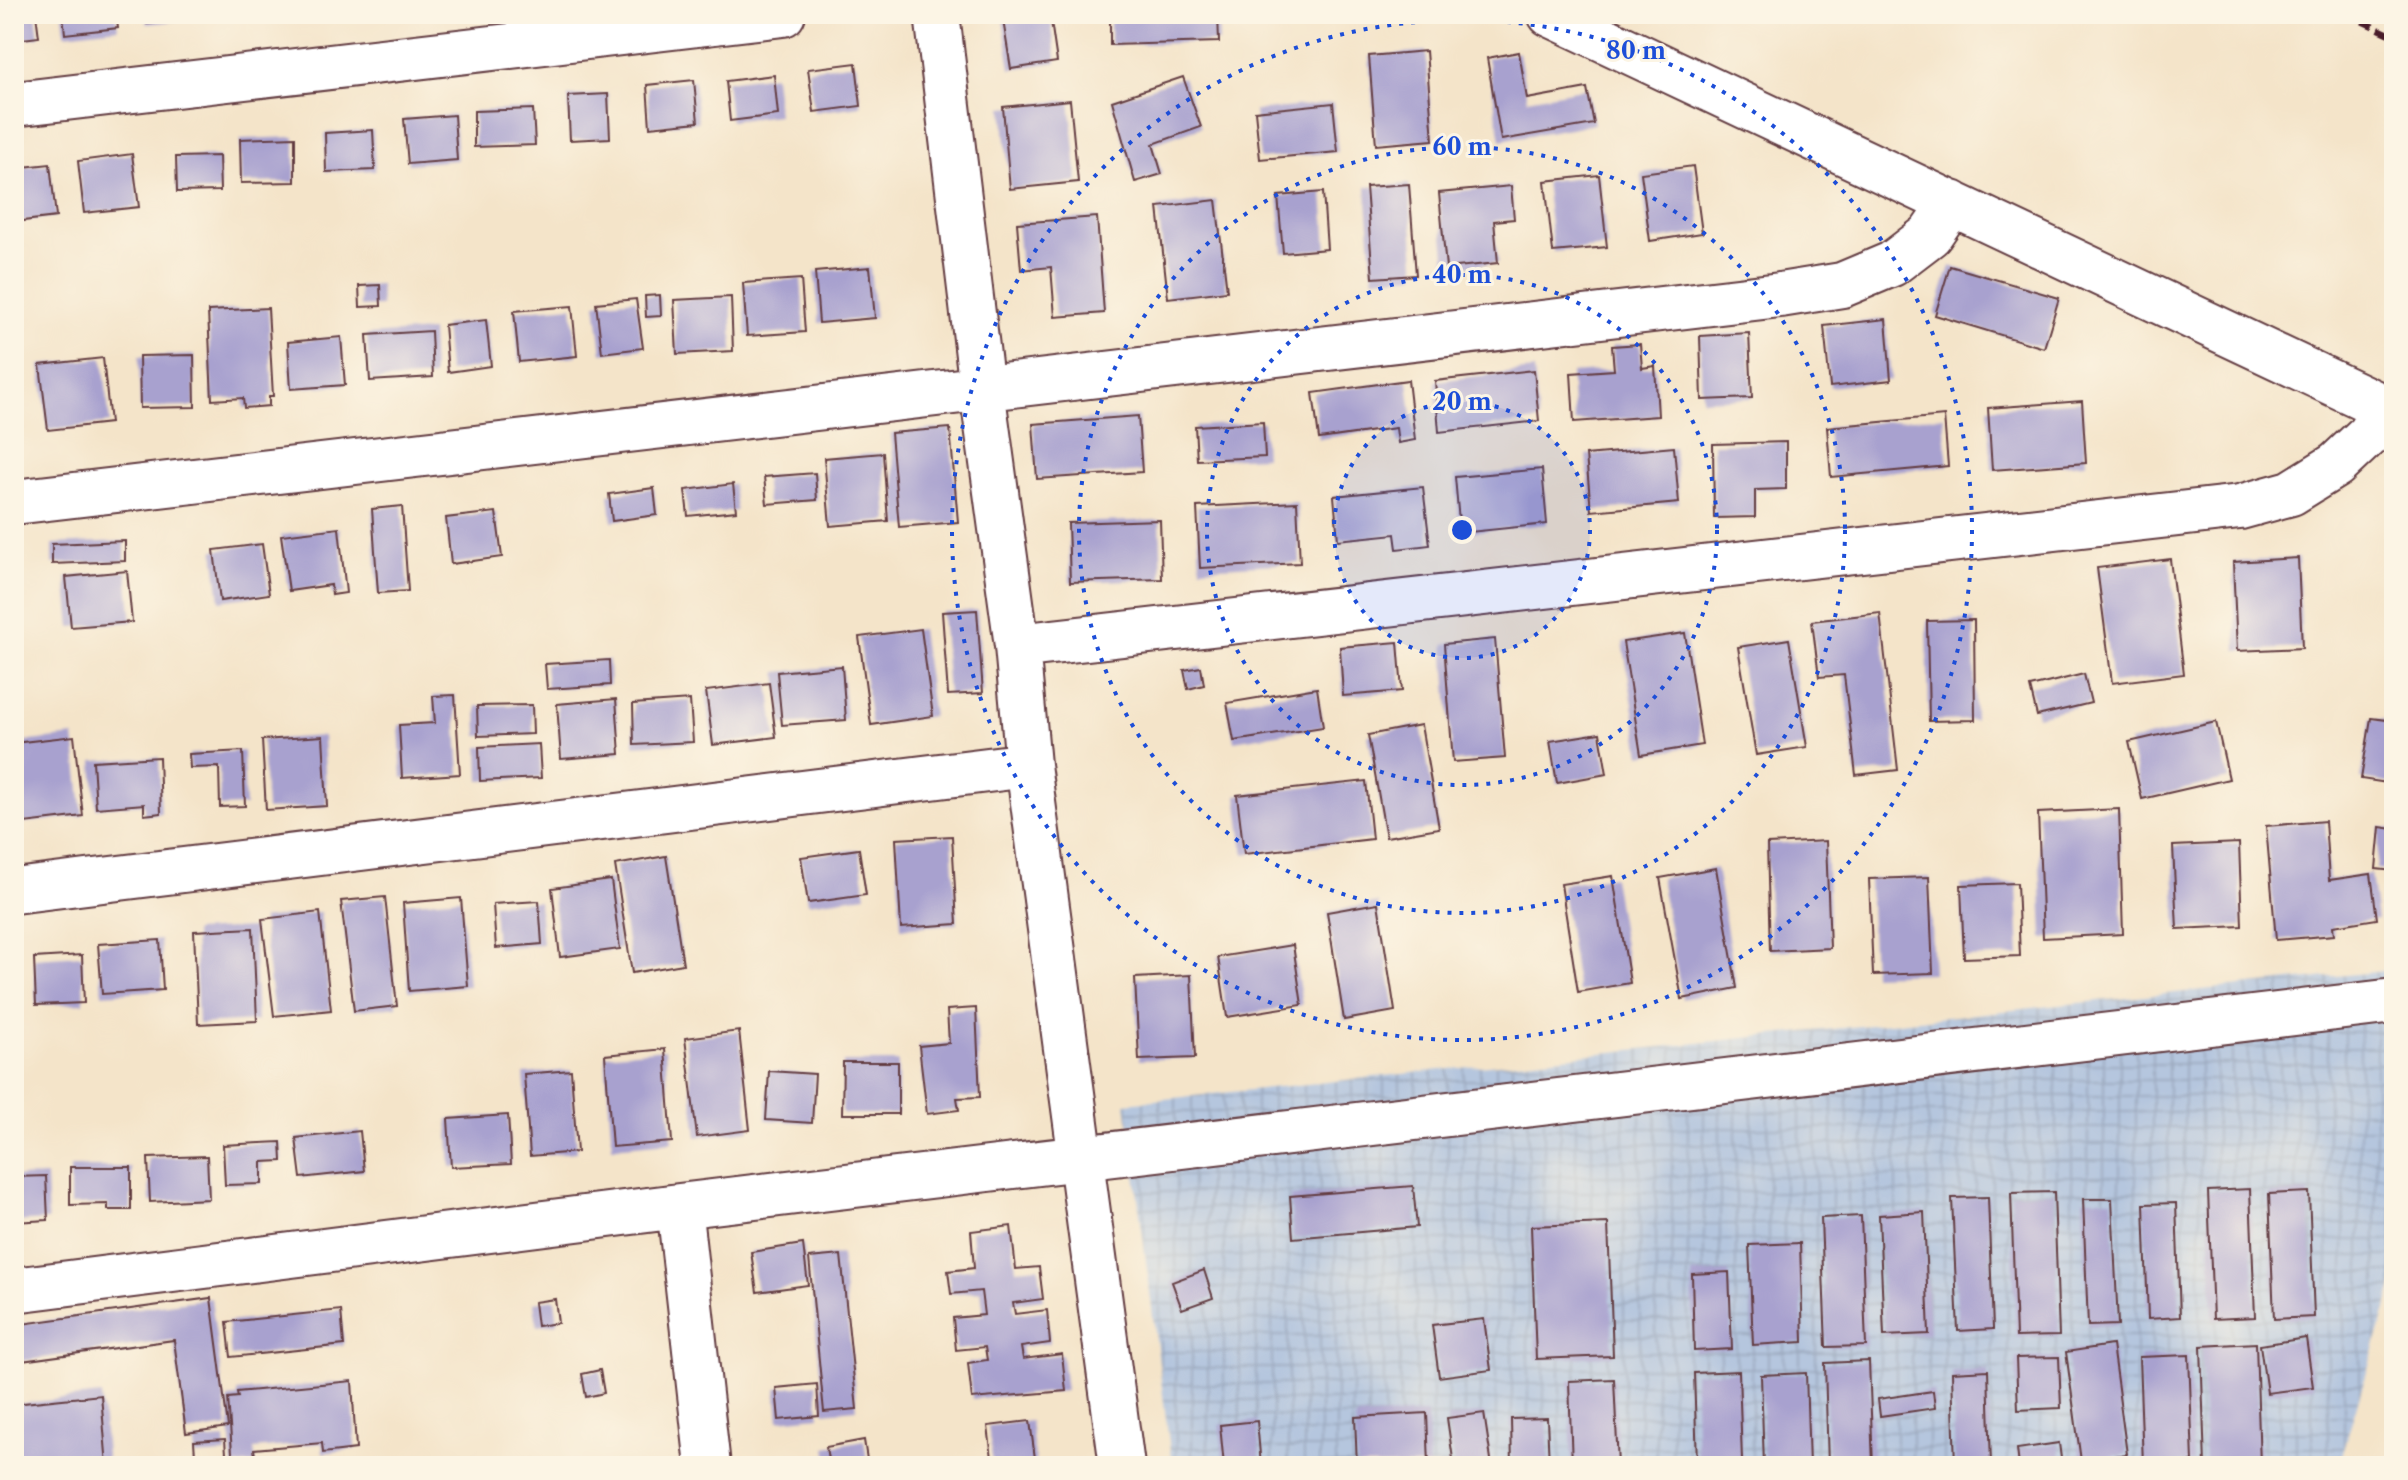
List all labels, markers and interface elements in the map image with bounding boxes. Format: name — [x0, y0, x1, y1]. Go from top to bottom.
text: 80 m — [1606, 36, 1666, 65]
text: 60 m — [1432, 132, 1492, 161]
text: 40 m — [1432, 260, 1492, 289]
text: 20 m — [1432, 387, 1492, 416]
centre of rings — [1448, 516, 1476, 544]

